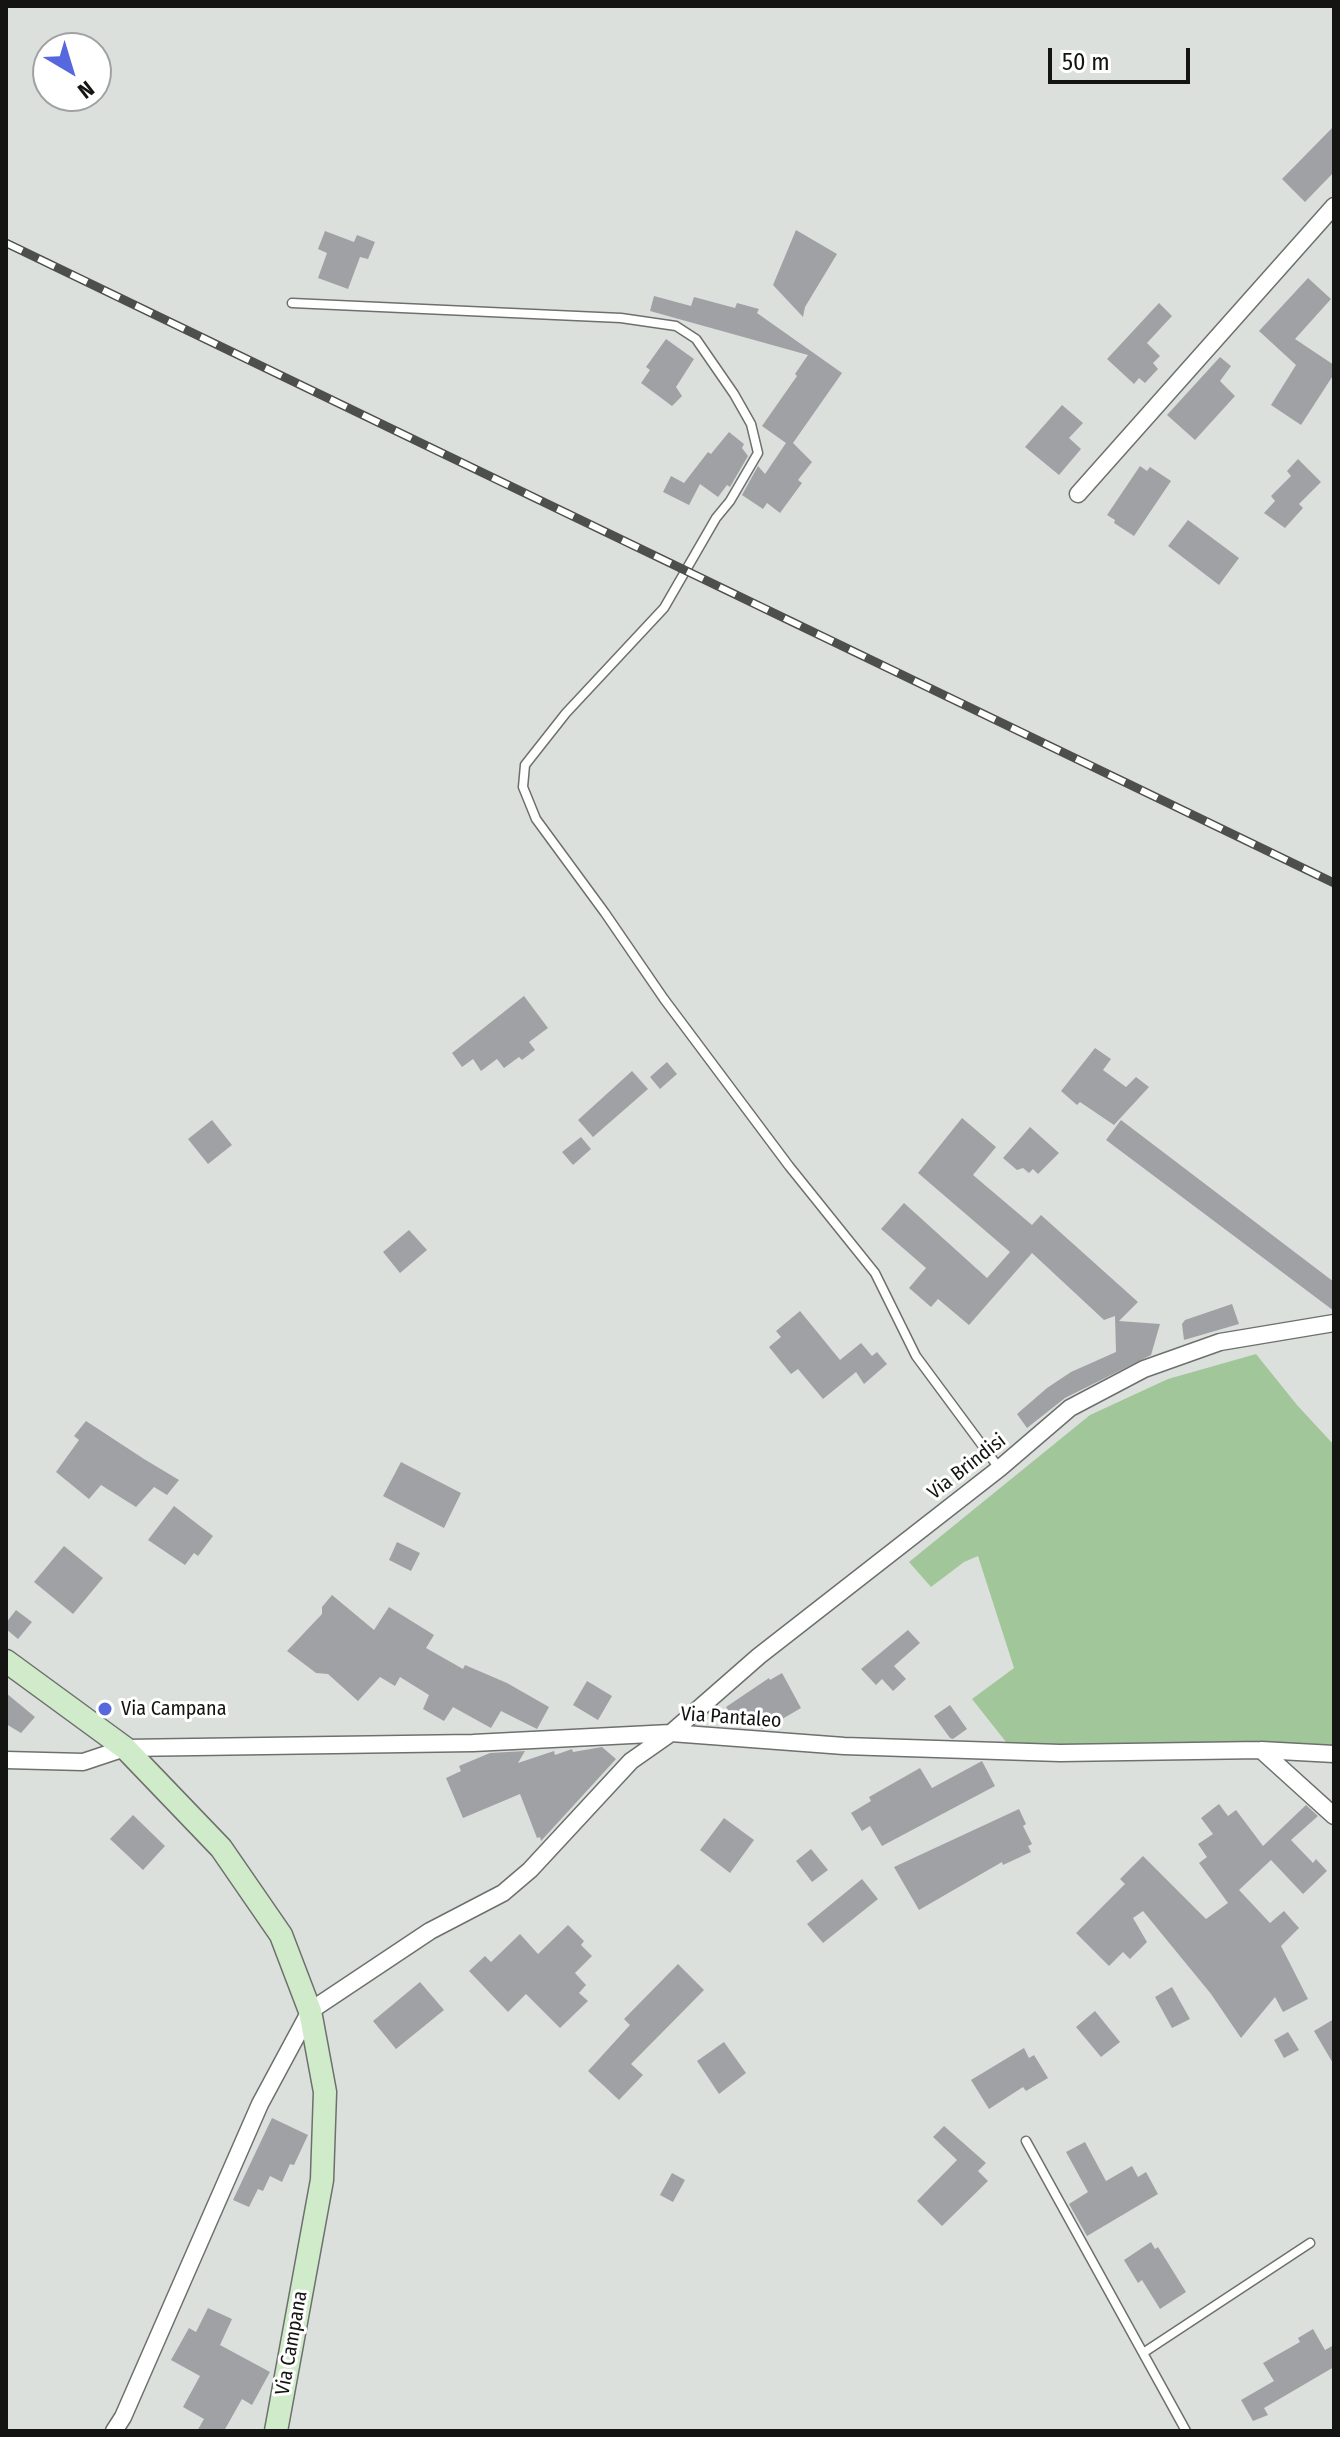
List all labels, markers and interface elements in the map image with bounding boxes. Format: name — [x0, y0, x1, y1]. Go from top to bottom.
north arrow — [32, 32, 112, 112]
scale bar — [1052, 32, 1194, 82]
text: 50 m — [1062, 48, 1110, 76]
text: N — [72, 75, 99, 104]
street label: Via Brindisi — [923, 1429, 1011, 1505]
place label: Via Campana — [121, 1697, 226, 1721]
marker: Via Campana — [96, 1700, 114, 1718]
street label: Via Pantaleo — [680, 1703, 782, 1733]
street label: Via Campana — [271, 2289, 313, 2397]

